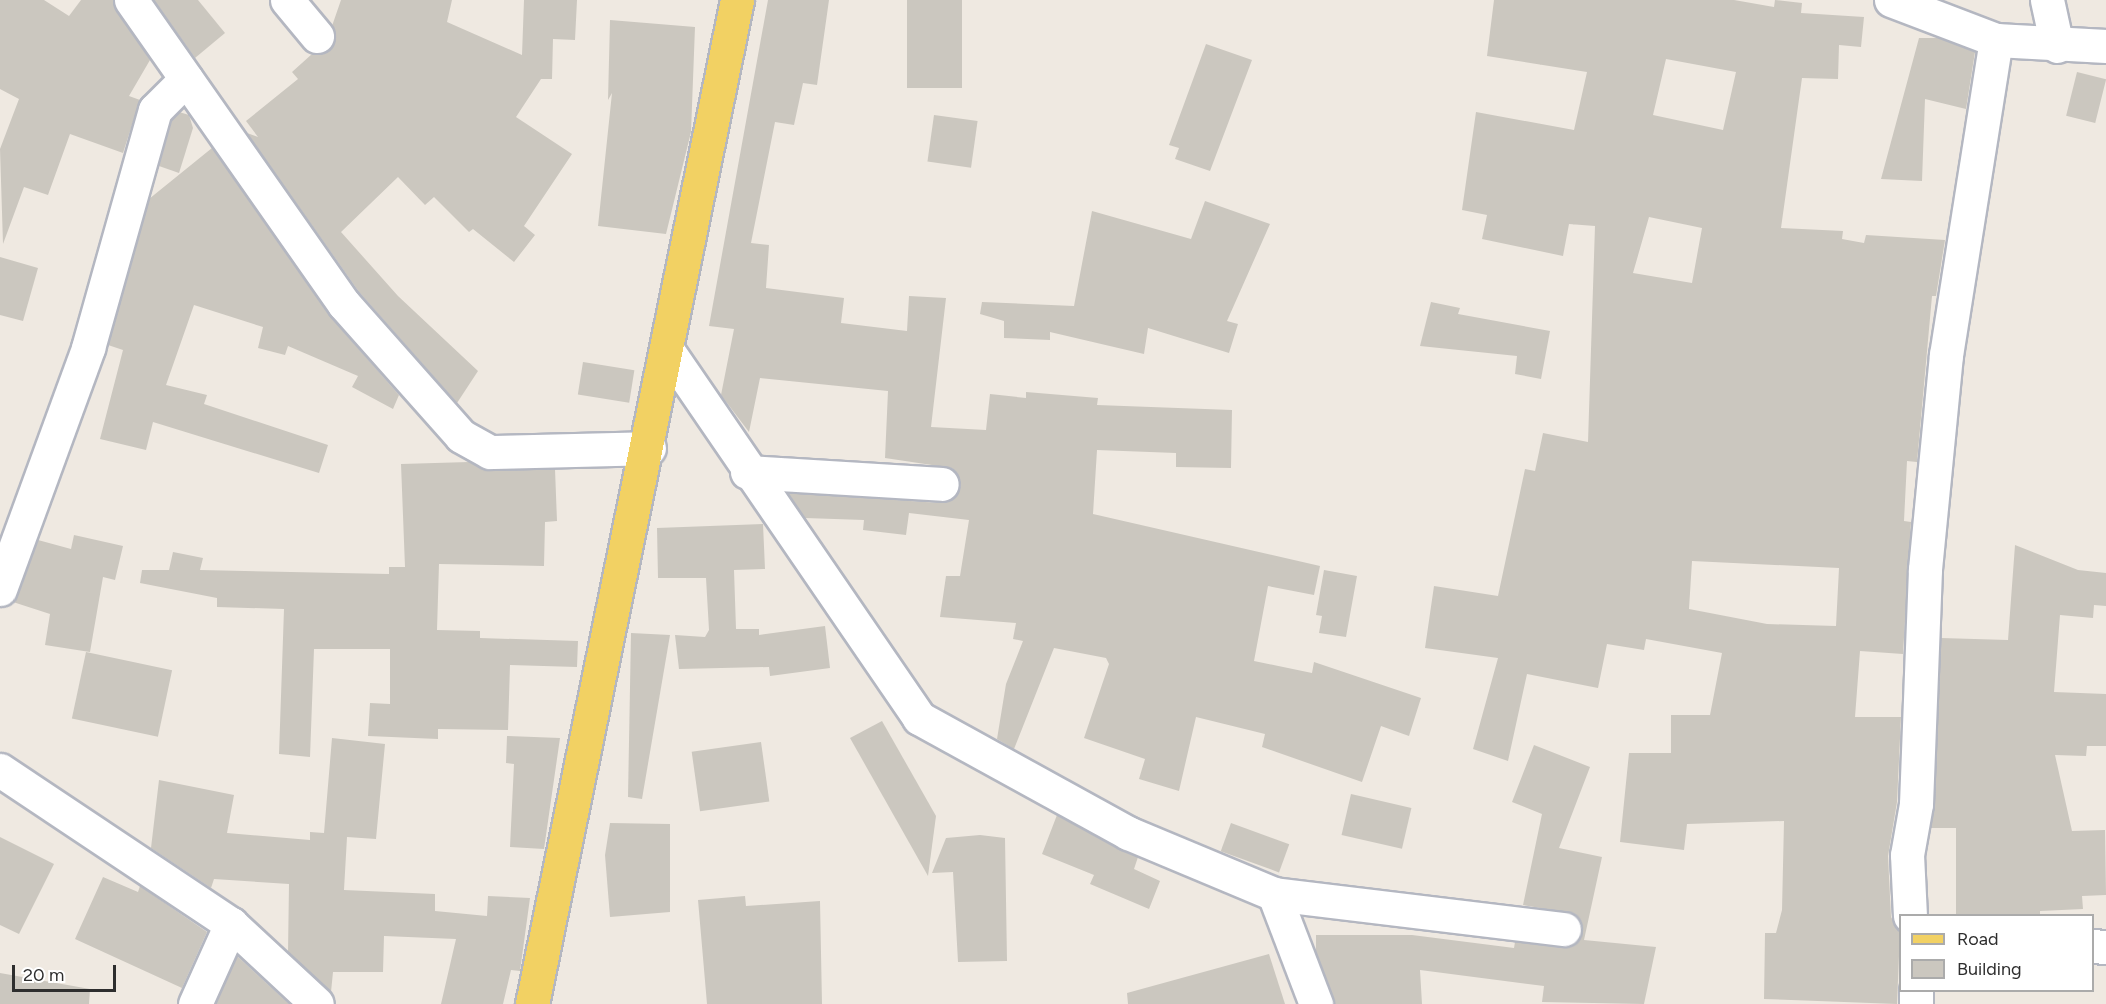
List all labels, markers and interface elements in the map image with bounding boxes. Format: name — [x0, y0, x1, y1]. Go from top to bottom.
legend — [1899, 914, 2094, 992]
text: Road — [1957, 928, 1998, 950]
scale bar — [15, 953, 118, 991]
text: Building — [1957, 958, 2022, 980]
text: 20 m — [23, 964, 64, 986]

